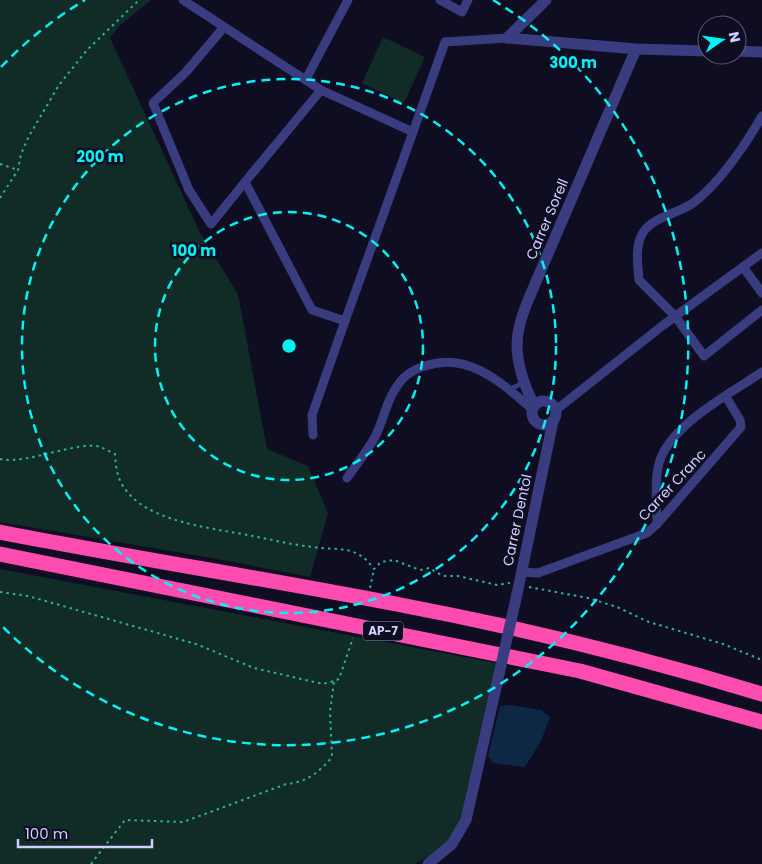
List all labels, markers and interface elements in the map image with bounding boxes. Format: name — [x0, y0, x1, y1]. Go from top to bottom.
north arrow — [697, 15, 747, 65]
text: N — [724, 30, 746, 44]
text: 300 m — [549, 52, 597, 73]
text: 200 m — [76, 146, 124, 167]
street label: Carrer Sorell — [521, 175, 573, 263]
text: 100 m — [172, 240, 216, 261]
centre of rings — [280, 337, 298, 355]
street label: Carrer Cranc — [634, 445, 710, 525]
street label: Carrer Dentol — [498, 472, 536, 568]
road number: AP-7 — [363, 622, 403, 640]
scale bar — [18, 816, 151, 848]
text: 100 m — [25, 823, 68, 844]

